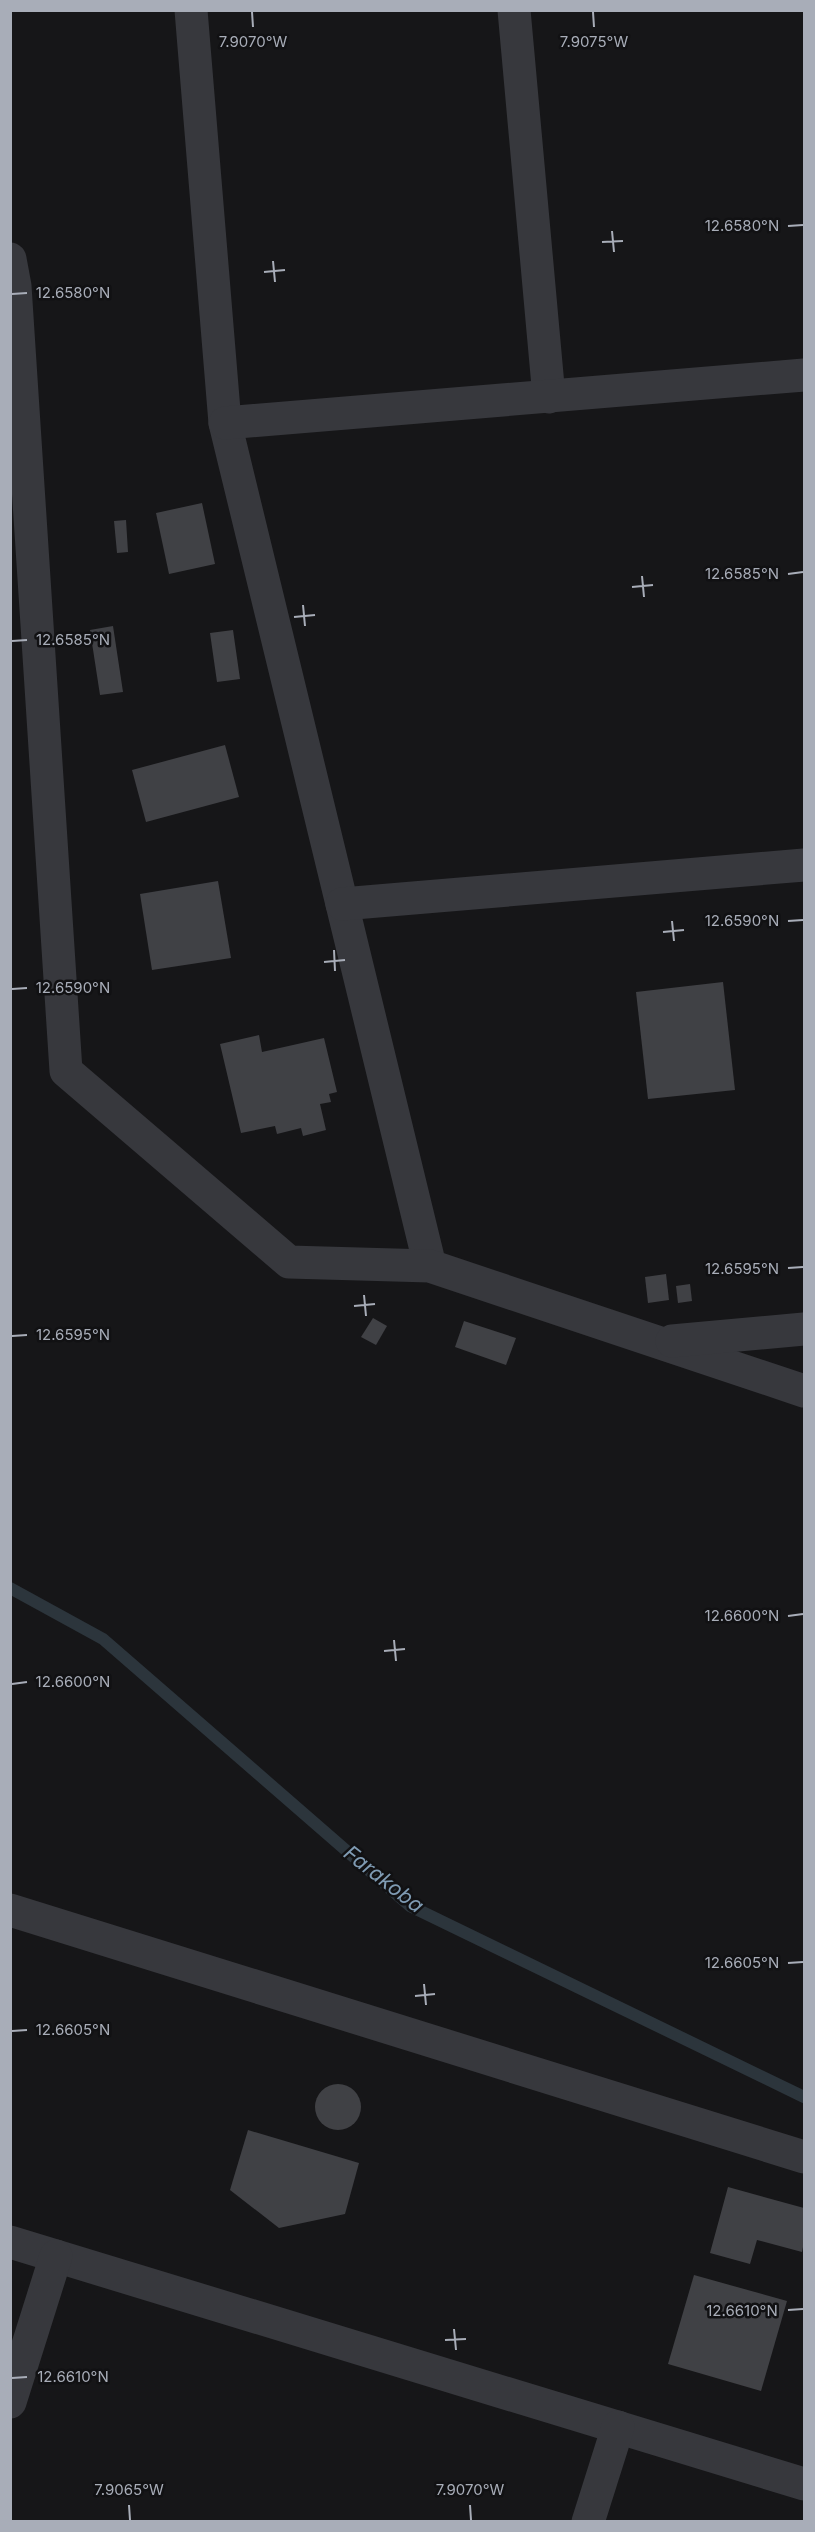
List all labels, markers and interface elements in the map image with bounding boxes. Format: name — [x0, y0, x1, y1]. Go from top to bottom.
text: 7.9070°W — [219, 32, 288, 51]
text: 7.9075°W — [560, 32, 628, 51]
text: 12.6580°N — [705, 216, 779, 235]
text: 12.6580°N — [36, 283, 110, 302]
text: 12.6585°N — [705, 564, 779, 583]
text: 12.6585°N — [36, 630, 110, 649]
text: 12.6590°N — [705, 911, 779, 930]
text: 12.6590°N — [36, 978, 110, 997]
text: 12.6595°N — [705, 1259, 779, 1278]
text: 12.6595°N — [36, 1325, 110, 1344]
text: 12.6600°N — [705, 1606, 779, 1625]
text: 12.6600°N — [36, 1672, 110, 1691]
water label: Farakoba — [339, 1840, 429, 1918]
text: 12.6605°N — [705, 1953, 779, 1972]
text: 12.6605°N — [36, 2020, 110, 2039]
text: 12.6610°N — [706, 2301, 778, 2320]
text: 12.6610°N — [37, 2367, 109, 2386]
text: 7.9065°W — [94, 2480, 164, 2499]
text: 7.9070°W — [436, 2480, 505, 2499]

